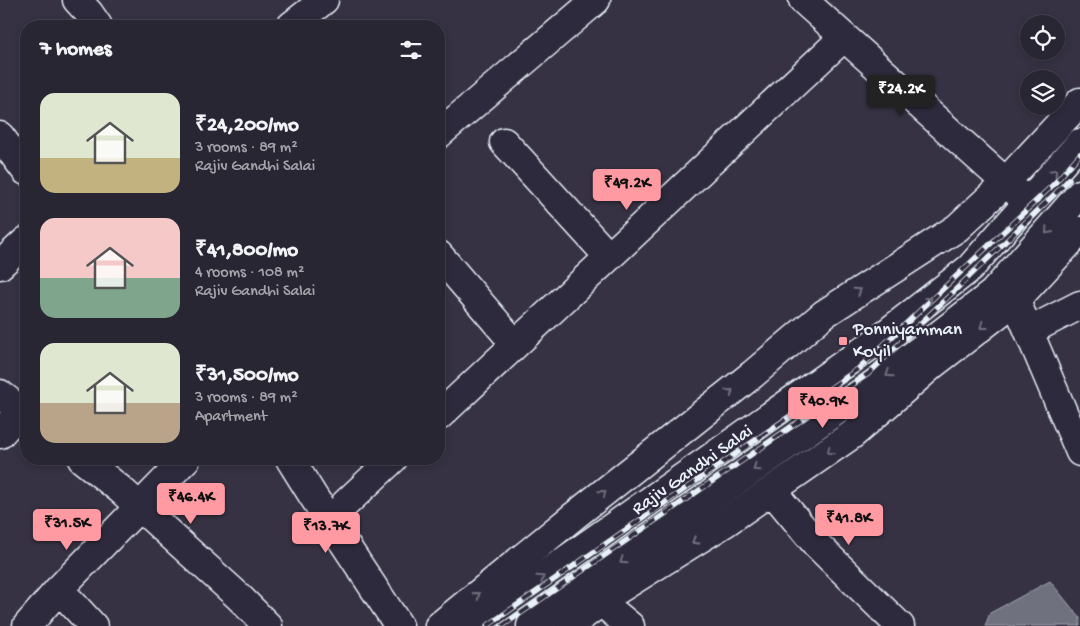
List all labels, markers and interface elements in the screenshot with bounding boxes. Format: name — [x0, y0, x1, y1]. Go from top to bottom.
map controls — [1020, 15, 1065, 115]
button: locate — [1020, 15, 1065, 60]
icon: filters — [397, 36, 425, 64]
text: 7 homes — [40, 38, 112, 63]
button: layers — [1020, 70, 1065, 115]
pin: ₹24.2K — [860, 74, 942, 117]
text: ₹24.2K — [878, 81, 924, 100]
icon: home — [80, 113, 140, 173]
text: ₹24,200/mo — [195, 114, 299, 139]
text: 3 rooms · 89 m² — [195, 139, 297, 158]
text: Rajiv Gandhi Salai — [195, 158, 315, 177]
pin: ₹49.2K — [586, 168, 668, 211]
one-way arrow — [1049, 169, 1057, 178]
text: ₹49.2K — [604, 175, 650, 194]
one-way arrow — [1045, 225, 1054, 234]
icon: home — [80, 238, 140, 298]
text: ₹41,800/mo — [195, 239, 298, 264]
text: 4 rooms · 108 m² — [195, 264, 304, 283]
text: Rajiv Gandhi Salai — [195, 283, 315, 302]
one-way arrow — [852, 288, 862, 297]
one-way arrow — [923, 298, 932, 306]
place label: Ponniyamman Koyil — [852, 319, 962, 364]
one-way arrow — [980, 320, 989, 328]
marker: Ponniyamman Koyil — [837, 335, 849, 347]
icon: home — [80, 363, 140, 423]
text: ₹31,500/mo — [195, 364, 299, 389]
one-way arrow — [885, 368, 894, 377]
pin: ₹40.9K — [782, 386, 864, 429]
one-way arrow — [725, 388, 734, 397]
text: 3 rooms · 89 m² — [195, 389, 297, 408]
text: ₹40.9K — [799, 393, 847, 412]
text: Apartment — [195, 408, 267, 427]
street label: Rajiv Gandhi Salai — [628, 421, 758, 521]
one-way arrow — [827, 445, 836, 453]
one-way arrow — [752, 462, 762, 471]
pin: ₹46.4K — [150, 482, 232, 525]
text: ₹46.4K — [168, 489, 214, 508]
one-way arrow — [598, 489, 607, 498]
pin: ₹41.8K — [808, 504, 890, 546]
pin: ₹31.5K — [26, 508, 108, 551]
text: ₹41.8K — [826, 510, 872, 529]
pin: ₹13.7K — [285, 512, 367, 554]
text: ₹31.5K — [44, 515, 90, 534]
text: ₹13.7K — [303, 518, 349, 537]
one-way arrow — [691, 535, 701, 544]
one-way arrow — [619, 555, 629, 564]
one-way arrow — [535, 575, 544, 584]
one-way arrow — [471, 593, 480, 601]

